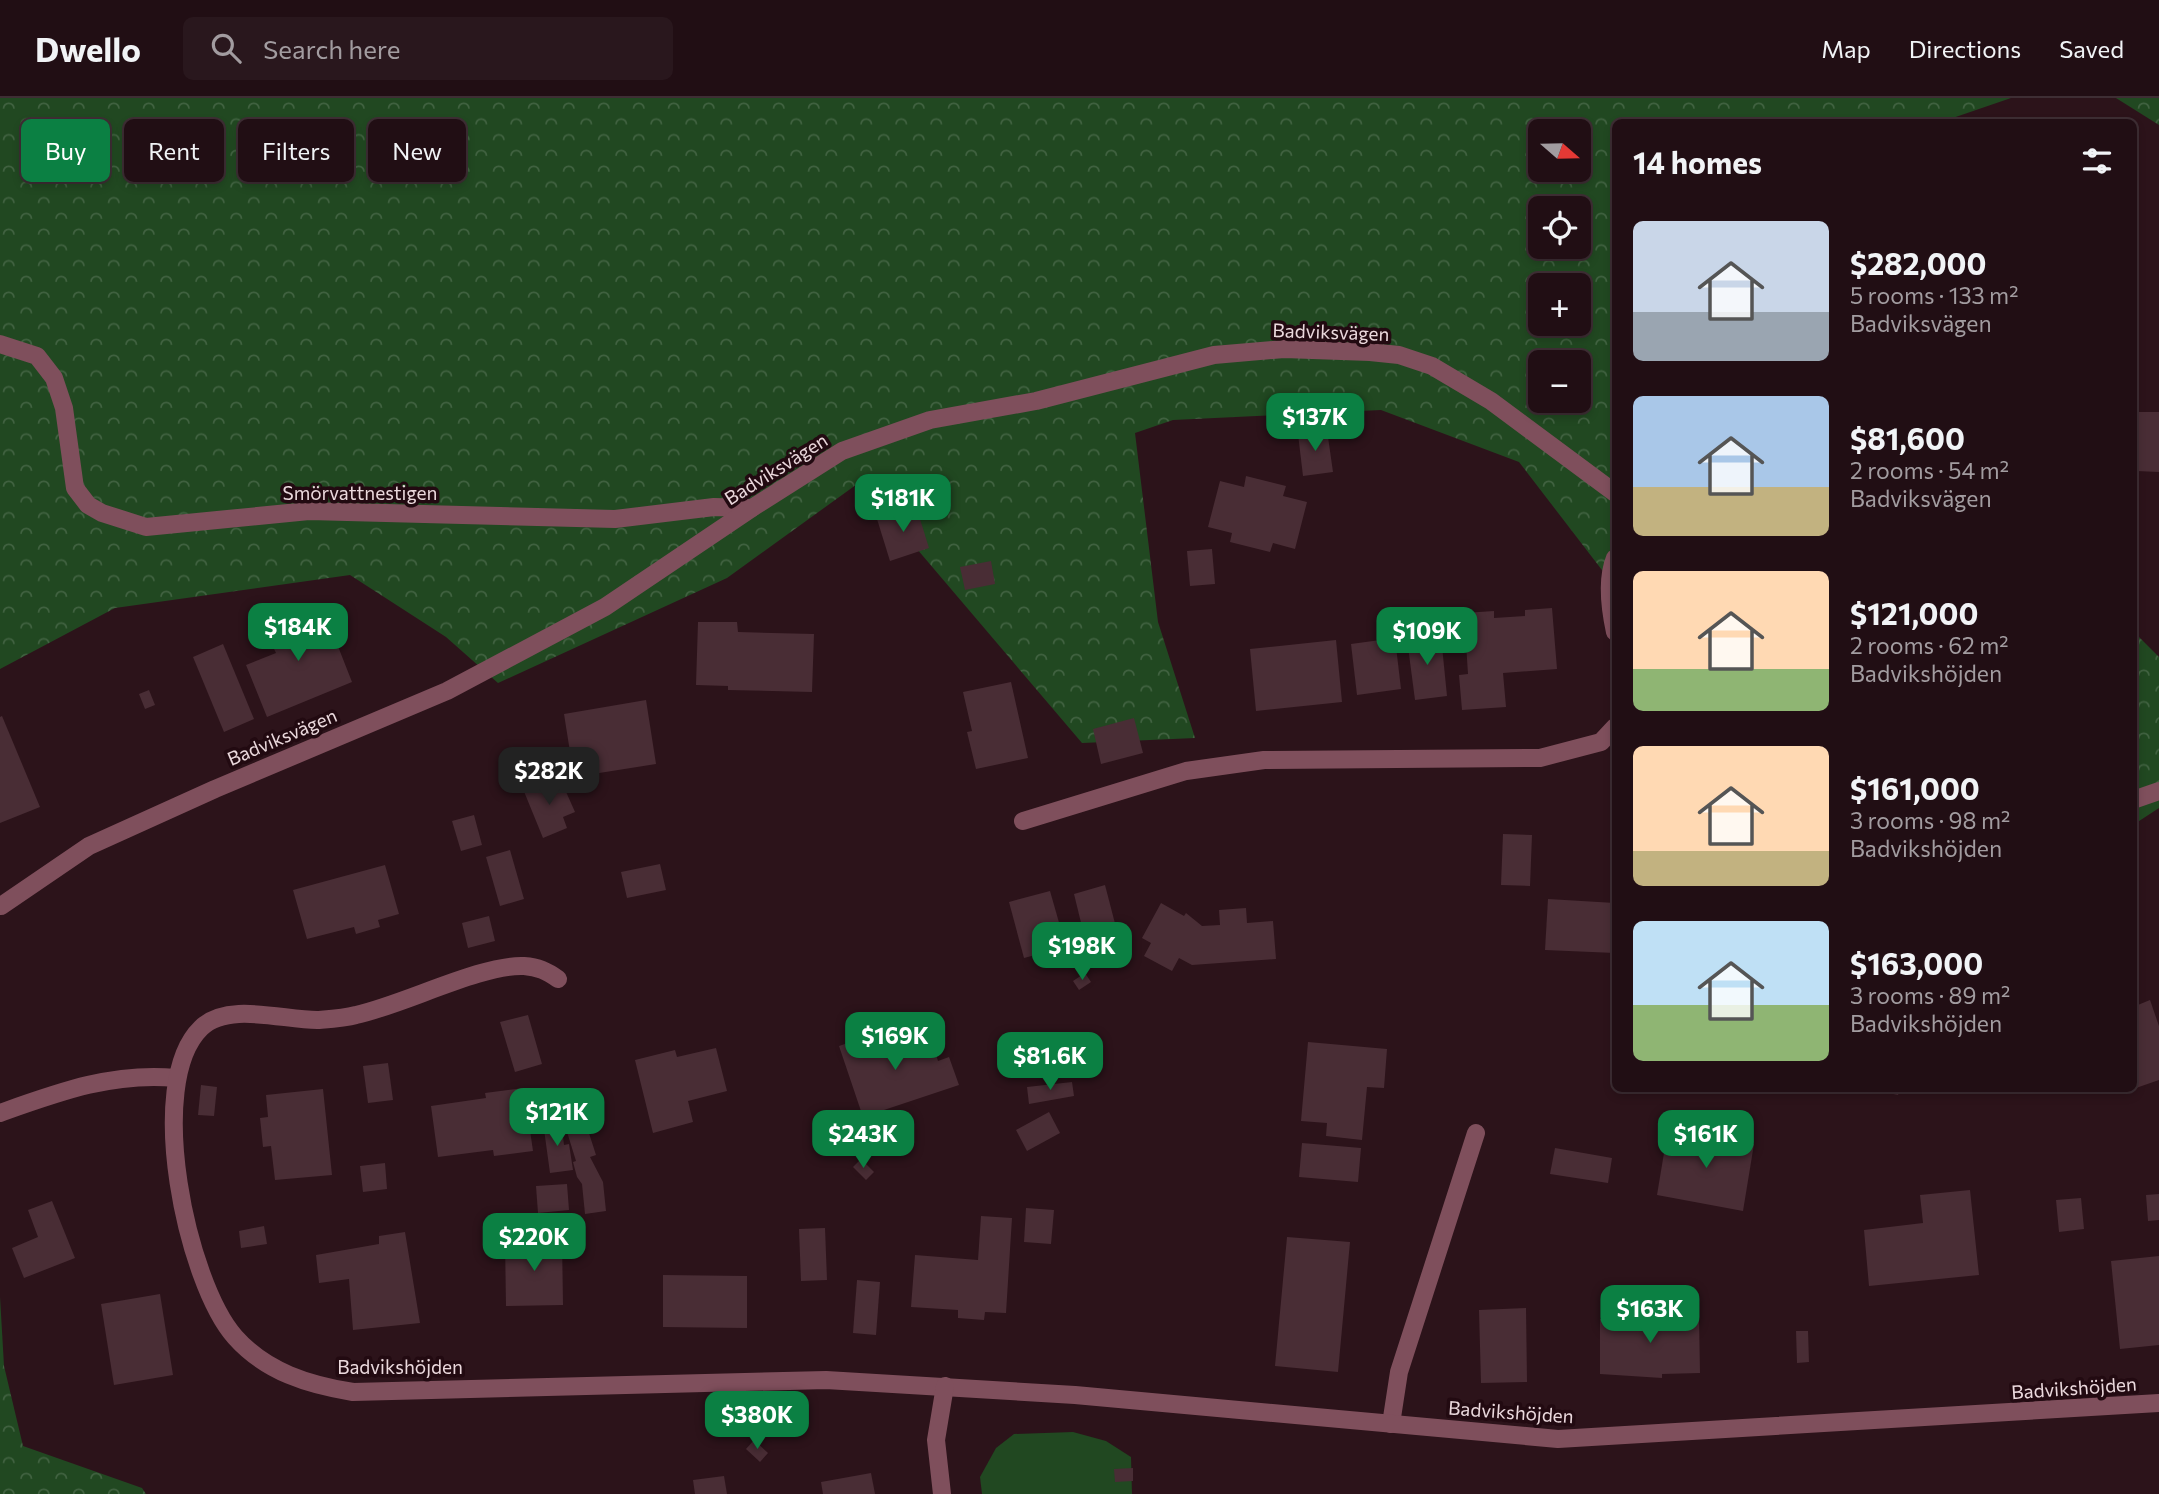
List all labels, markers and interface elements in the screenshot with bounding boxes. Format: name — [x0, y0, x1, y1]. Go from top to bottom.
search box — [183, 17, 673, 80]
text: Dwello — [35, 28, 141, 69]
icon: search — [207, 29, 245, 67]
text: Search here — [263, 33, 401, 64]
text: Map — [1821, 34, 1871, 63]
text: Directions — [1909, 34, 2021, 63]
text: Saved — [2059, 34, 2124, 63]
chip: Buy — [21, 119, 110, 182]
chip: Rent — [124, 119, 224, 182]
chip: Filters — [238, 119, 354, 182]
chip: New — [368, 119, 466, 182]
north arrow — [1528, 119, 1591, 182]
map controls — [1528, 119, 1591, 413]
icon: filters — [2078, 142, 2116, 180]
text: 14 homes — [1633, 143, 1762, 180]
button: locate — [1528, 196, 1591, 259]
text: $282,000 — [1850, 244, 1986, 281]
icon: home — [1689, 249, 1773, 333]
button: + — [1528, 273, 1591, 336]
text: 5 rooms · 133 m² — [1850, 281, 2018, 309]
text: Badviksvägen — [1850, 309, 1992, 337]
street label: Badviksvägen — [1272, 318, 1390, 345]
button: − — [1528, 350, 1591, 413]
pin: $137K — [1266, 394, 1364, 453]
text: $137K — [1282, 402, 1348, 430]
text: $81,600 — [1850, 419, 1965, 456]
icon: home — [1689, 424, 1773, 508]
street label: Badviksvägen — [720, 428, 831, 509]
text: 2 rooms · 54 m² — [1850, 456, 2009, 484]
pin: $181K — [854, 474, 952, 534]
street label: Smörvattnestigen — [283, 481, 437, 504]
text: $181K — [871, 483, 935, 511]
text: Badviksvägen — [1850, 484, 1992, 512]
text: $121,000 — [1850, 594, 1978, 631]
icon: home — [1689, 599, 1773, 683]
pin: $184K — [249, 603, 347, 663]
pin: $109K — [1378, 608, 1476, 667]
text: $184K — [264, 612, 332, 640]
text: $109K — [1392, 616, 1462, 644]
text: 2 rooms · 62 m² — [1850, 631, 2009, 659]
text: Badvikshöjden — [1850, 659, 2002, 687]
street label: Badviksvägen — [223, 703, 340, 770]
pin: $282K — [500, 748, 598, 807]
text: $282K — [514, 756, 584, 784]
text: $161,000 — [1850, 769, 1980, 806]
icon: home — [1689, 774, 1773, 858]
text: 3 rooms · 98 m² — [1850, 806, 2010, 834]
text: Badvikshöjden — [1850, 834, 2002, 862]
pin: $198K — [1033, 922, 1131, 982]
text: $198K — [1048, 931, 1116, 959]
text: $163,000 — [1850, 944, 1983, 981]
icon: home — [1689, 949, 1773, 1033]
text: 3 rooms · 89 m² — [1850, 981, 2010, 1009]
text: Badvikshöjden — [1850, 1009, 2002, 1037]
pin: $169K — [846, 1012, 944, 1072]
text: $169K — [861, 1021, 929, 1049]
pin: $81.6K — [993, 1032, 1107, 1092]
text: $81.6K — [1013, 1041, 1087, 1069]
pin: $121K — [508, 1088, 606, 1148]
text: $121K — [525, 1097, 589, 1125]
pin: $243K — [814, 1110, 912, 1170]
pin: $161K — [1657, 1110, 1755, 1170]
text: $243K — [828, 1119, 898, 1147]
text: $161K — [1674, 1119, 1738, 1147]
pin: $220K — [485, 1214, 583, 1273]
text: $220K — [499, 1222, 569, 1250]
pin: $163K — [1601, 1286, 1699, 1345]
text: $163K — [1616, 1294, 1684, 1322]
street label: Badvikshöjden — [337, 1355, 463, 1378]
street label: Badvikshöjden — [2010, 1372, 2137, 1403]
pin: $380K — [708, 1392, 806, 1451]
street label: Badvikshöjden — [1448, 1396, 1575, 1427]
text: $380K — [721, 1400, 793, 1428]

